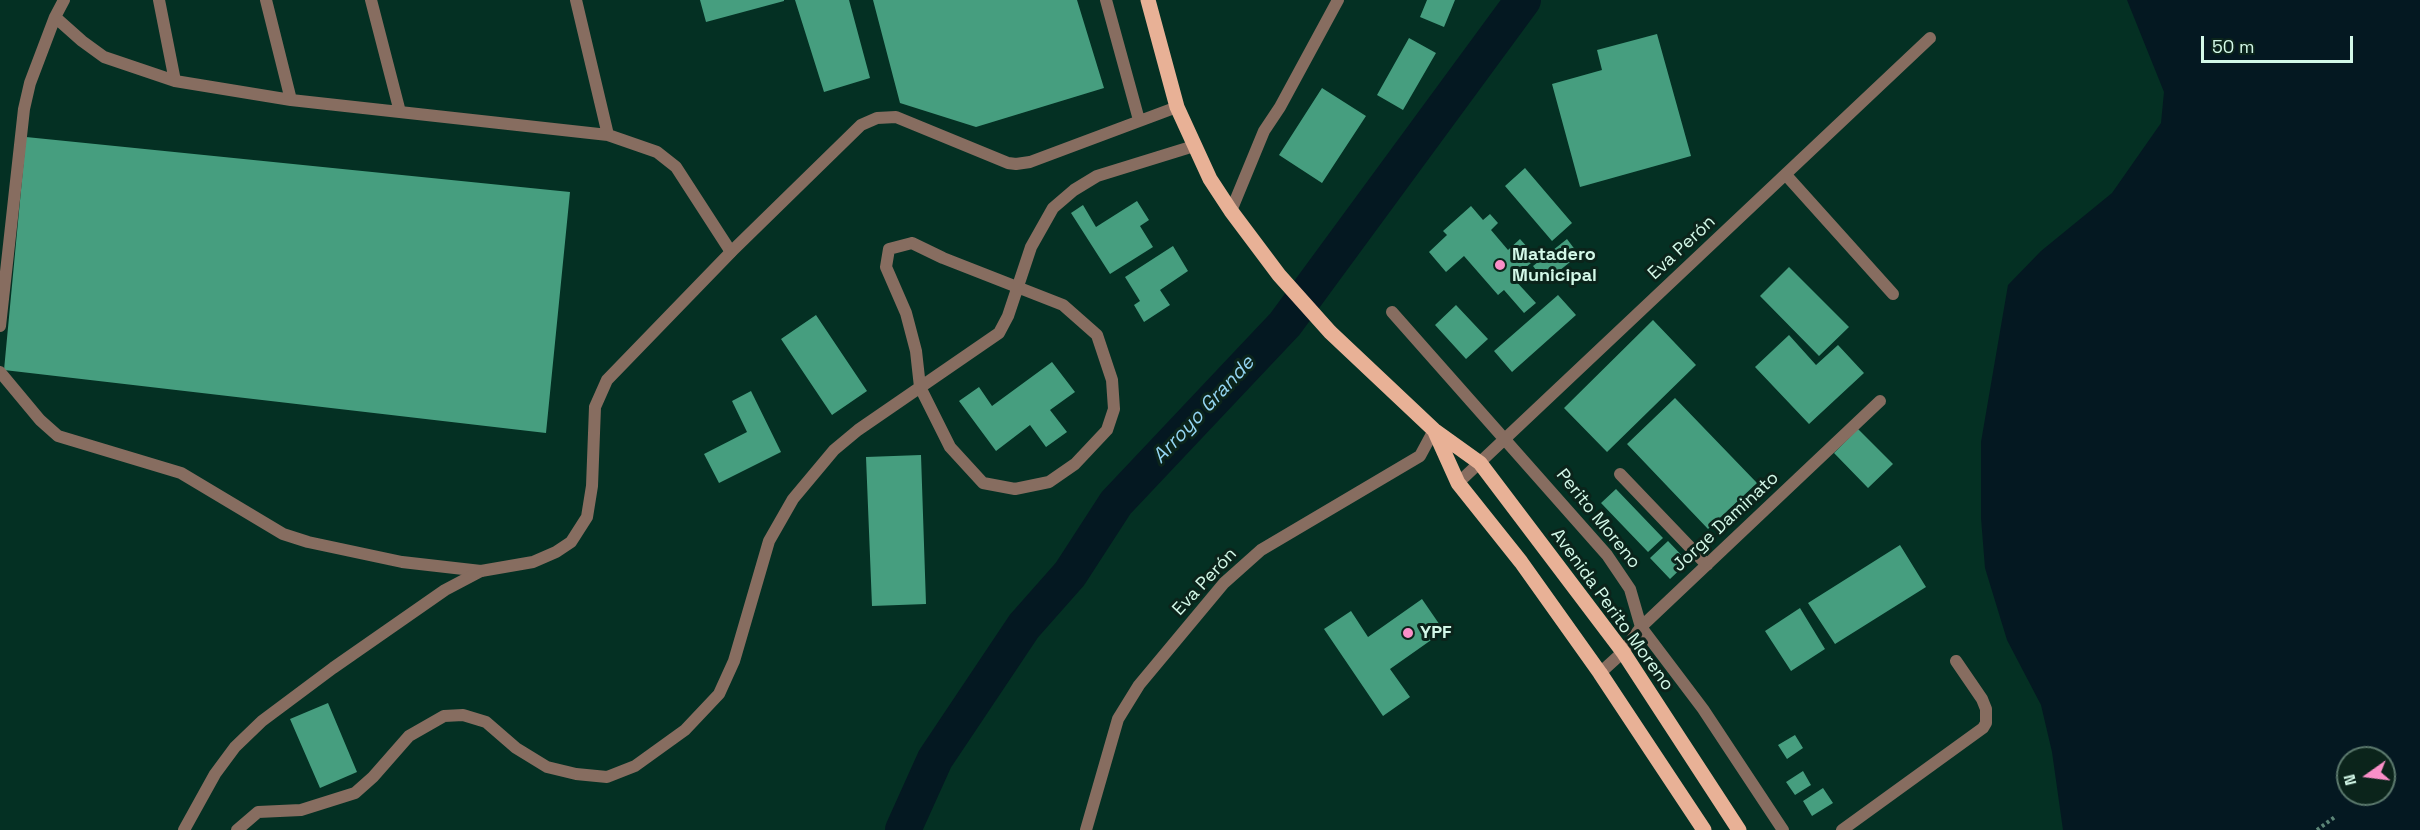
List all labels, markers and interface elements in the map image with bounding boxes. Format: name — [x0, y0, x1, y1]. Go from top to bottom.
scale bar — [2204, 24, 2356, 62]
text: 50 m — [2212, 35, 2254, 58]
street label: Eva Perón — [1644, 211, 1720, 285]
place label: Matadero Municipal — [1512, 244, 1597, 286]
marker: Matadero Municipal — [1493, 258, 1507, 272]
water label: Arroyo Grande — [1148, 351, 1260, 469]
street label: Perito Moreno — [1551, 465, 1645, 573]
street label: Jorge Daminato — [1669, 467, 1783, 577]
street label: Avenida Perito Moreno — [1546, 525, 1678, 695]
street label: Eva Perón — [1168, 544, 1242, 620]
place label: YPF — [1420, 622, 1452, 644]
marker: YPF — [1401, 626, 1415, 640]
north arrow — [2336, 746, 2396, 806]
text: N — [2339, 772, 2361, 788]

